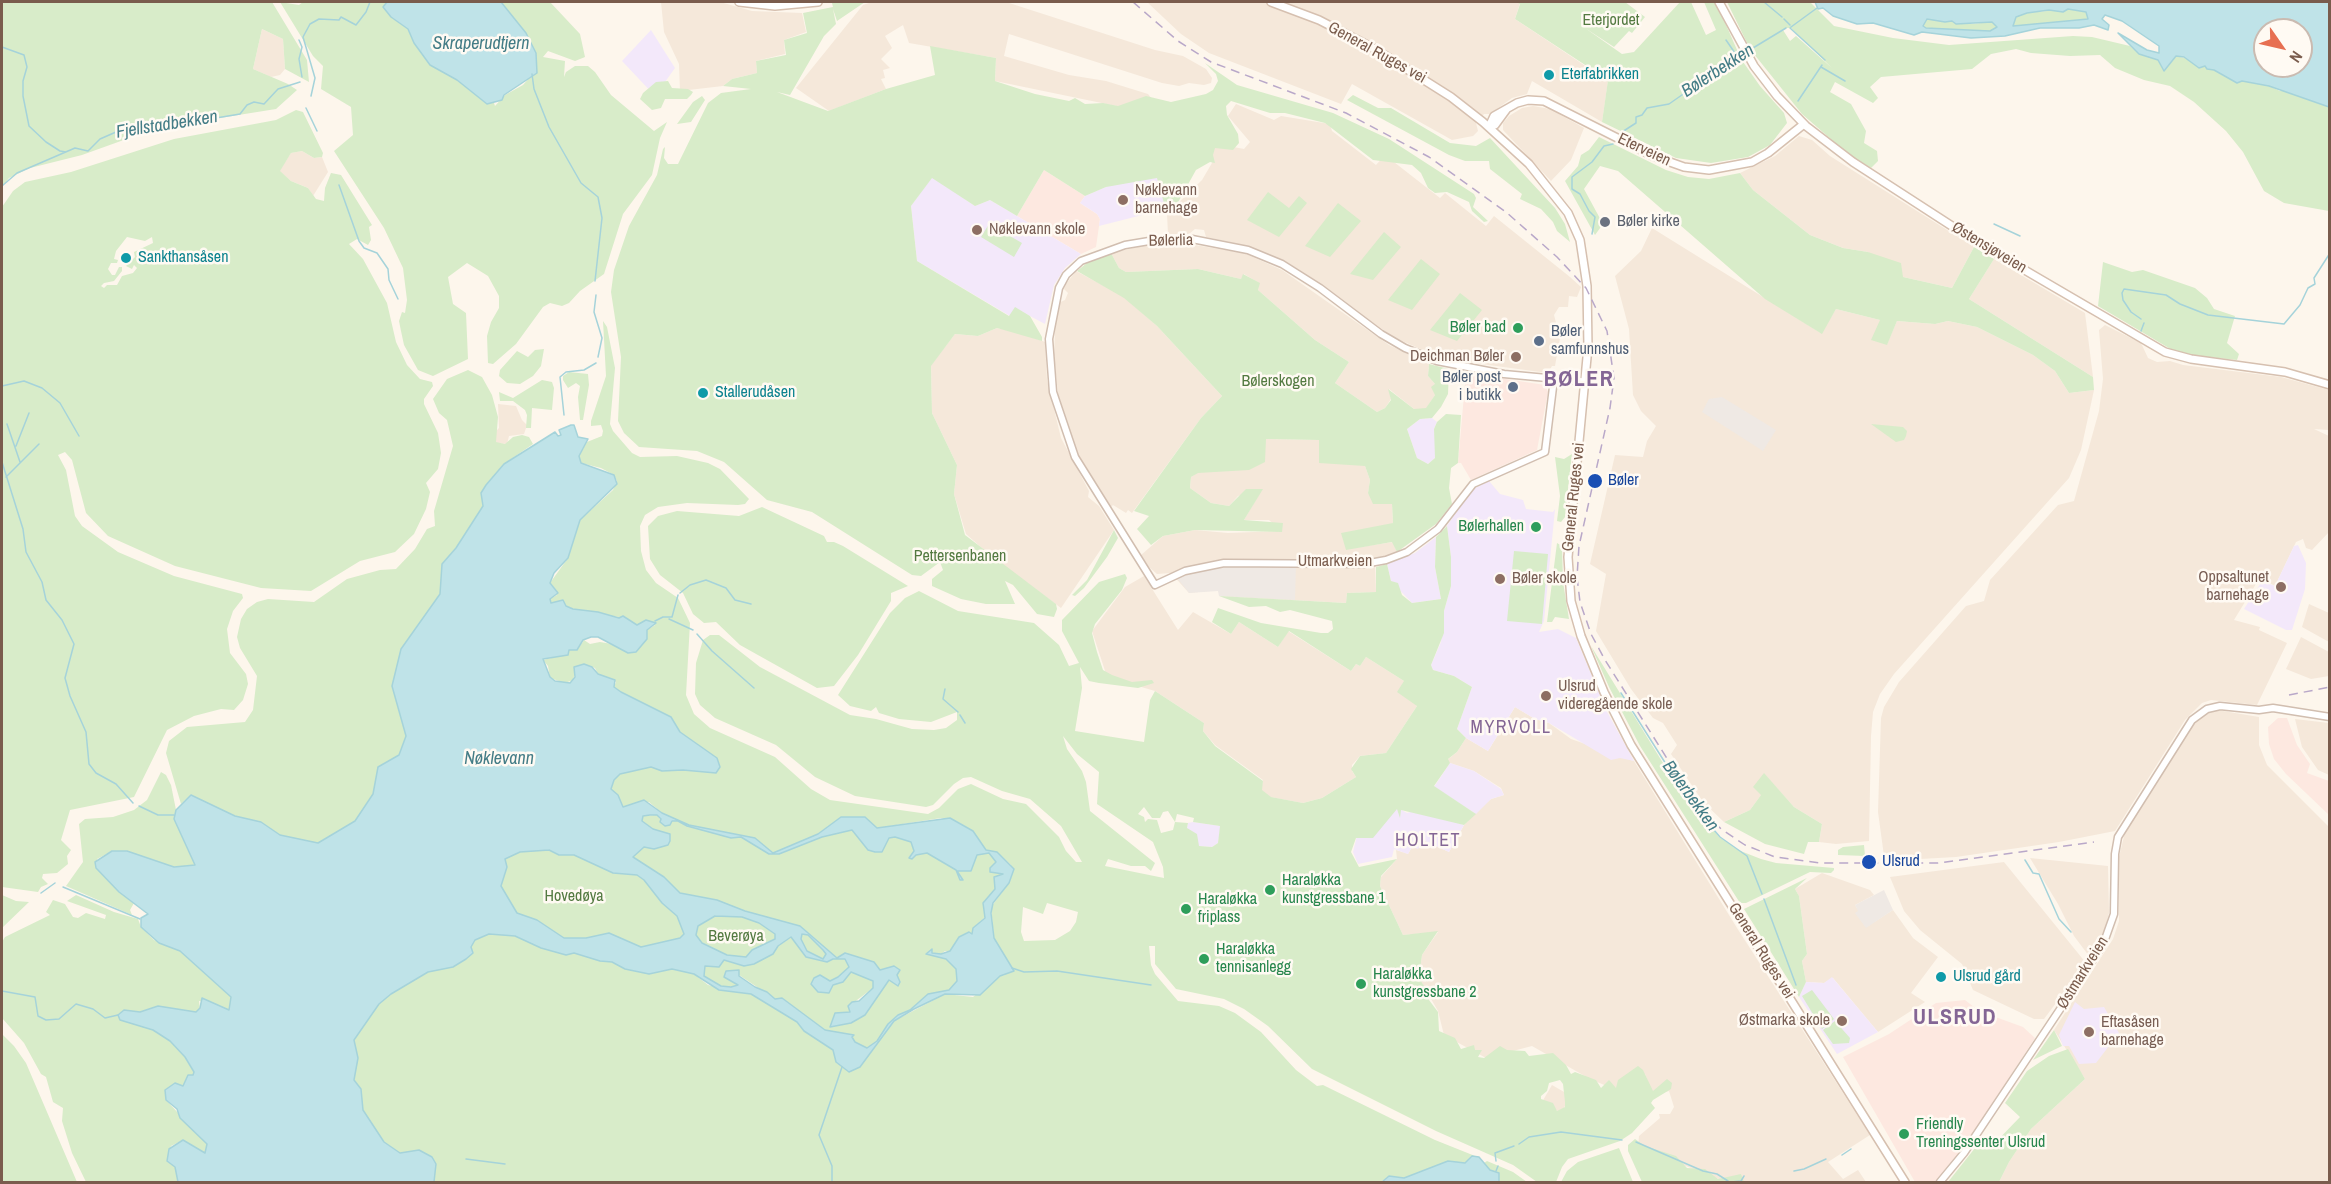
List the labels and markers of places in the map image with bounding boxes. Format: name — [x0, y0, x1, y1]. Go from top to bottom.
place label: Eterfabrikken — [1561, 65, 1639, 85]
marker: Eterfabrikken — [1542, 68, 1556, 82]
place label: Nøklevann barnehage — [1135, 181, 1198, 219]
marker: Nøklevann barnehage — [1116, 193, 1130, 207]
place label: Bøler kirke — [1617, 212, 1680, 232]
marker: Bøler kirke — [1598, 215, 1612, 229]
place label: Nøklevann skole — [989, 220, 1085, 240]
marker: Nøklevann skole — [970, 223, 984, 237]
place label: Sankthansåsen — [138, 248, 228, 268]
marker: Sankthansåsen — [119, 251, 133, 265]
place label: Bøler bad — [1450, 318, 1506, 338]
marker: Bøler bad — [1511, 321, 1525, 335]
place label: Bøler samfunnshus — [1551, 322, 1629, 360]
marker: Bøler samfunnshus — [1532, 334, 1546, 348]
place label: Deichman Bøler — [1410, 347, 1504, 367]
marker: Deichman Bøler — [1509, 350, 1523, 364]
place label: Bøler post i butikk — [1442, 368, 1501, 406]
marker: Bøler post i butikk — [1506, 380, 1520, 394]
place label: Stallerudåsen — [715, 383, 795, 403]
marker: Stallerudåsen — [696, 386, 710, 400]
place label: Bøler — [1608, 471, 1639, 491]
marker: Bøler — [1586, 472, 1604, 490]
place label: Bølerhallen — [1458, 517, 1524, 537]
marker: Bølerhallen — [1529, 520, 1543, 534]
place label: Oppsaltunet barnehage — [2198, 568, 2269, 606]
place label: Bøler skole — [1512, 569, 1577, 589]
marker: Bøler skole — [1493, 572, 1507, 586]
marker: Oppsaltunet barnehage — [2274, 580, 2288, 594]
place label: Ulsrud videregående skole — [1558, 677, 1673, 715]
marker: Ulsrud videregående skole — [1539, 689, 1553, 703]
place label: Ulsrud — [1882, 852, 1920, 872]
marker: Ulsrud — [1860, 853, 1878, 871]
place label: Haraløkka kunstgressbane 1 — [1282, 871, 1386, 909]
marker: Haraløkka kunstgressbane 1 — [1263, 883, 1277, 897]
place label: Haraløkka friplass — [1198, 890, 1257, 928]
marker: Haraløkka friplass — [1179, 902, 1193, 916]
place label: Haraløkka tennisanlegg — [1216, 940, 1291, 978]
marker: Haraløkka tennisanlegg — [1197, 952, 1211, 966]
place label: Haraløkka kunstgressbane 2 — [1373, 965, 1477, 1003]
place label: Ulsrud gård — [1953, 967, 2021, 987]
marker: Ulsrud gård — [1934, 970, 1948, 984]
marker: Haraløkka kunstgressbane 2 — [1354, 977, 1368, 991]
place label: Østmarka skole — [1739, 1011, 1830, 1031]
place label: Eftasåsen barnehage — [2101, 1013, 2164, 1051]
marker: Østmarka skole — [1835, 1014, 1849, 1028]
marker: Eftasåsen barnehage — [2082, 1025, 2096, 1039]
place label: Friendly Treningssenter Ulsrud — [1916, 1115, 2045, 1153]
marker: Friendly Treningssenter Ulsrud — [1897, 1127, 1911, 1141]

